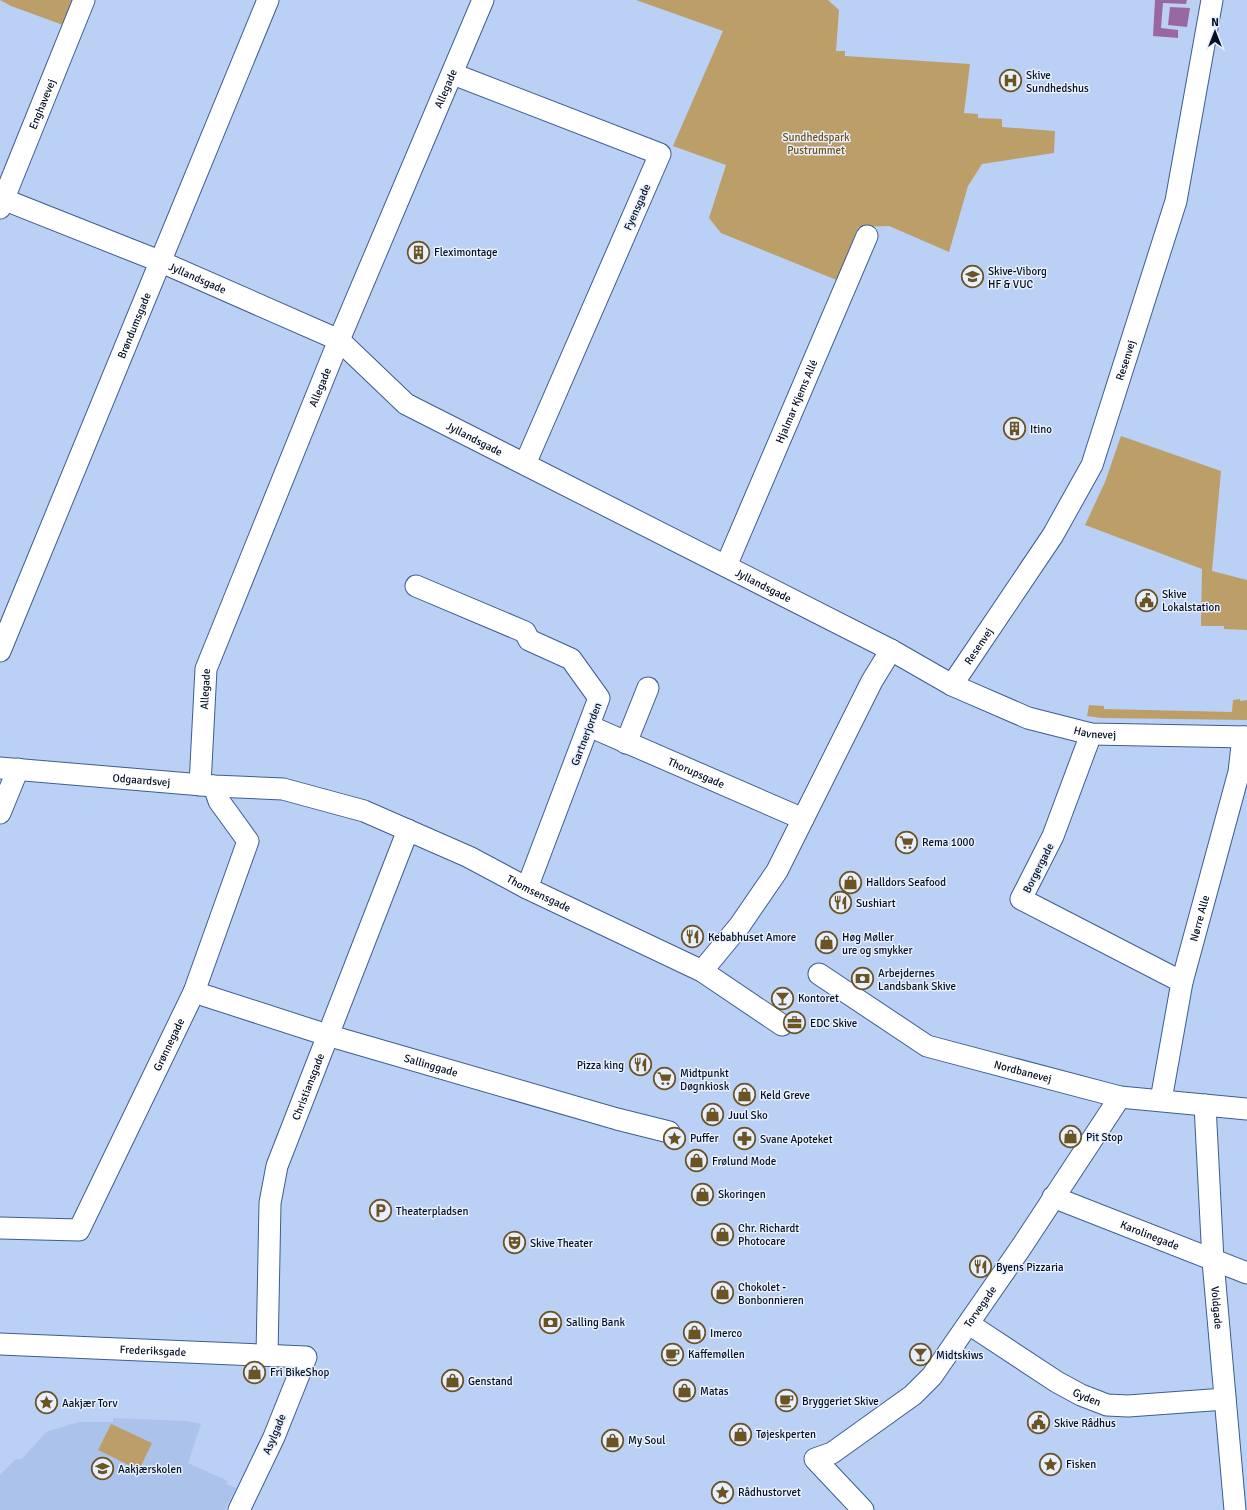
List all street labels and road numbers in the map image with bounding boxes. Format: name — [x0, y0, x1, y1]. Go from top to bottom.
street label: Allegade — [432, 67, 460, 110]
street label: Enghavevej — [26, 77, 58, 131]
street label: Fyensgade — [621, 182, 653, 232]
street label: Jyllandsgade — [166, 260, 228, 297]
street label: Brøndumsgade — [115, 291, 154, 361]
street label: Resenvej — [1113, 338, 1138, 382]
street label: Hjalmar Kjems Allé — [773, 358, 820, 445]
street label: Allegade — [307, 366, 334, 409]
street label: Jyllandsgade — [444, 419, 505, 459]
street label: Jyllandsgade — [733, 566, 794, 605]
street label: Resenvej — [962, 625, 996, 667]
street label: Allegade — [198, 668, 213, 710]
street label: Gartnerjorden — [568, 701, 604, 768]
street label: Havnevej — [1072, 724, 1116, 741]
street label: Thorupsgade — [666, 755, 727, 791]
street label: Odgaardsvej — [112, 771, 171, 789]
street label: Borgergade — [1020, 841, 1057, 895]
street label: Thomsensgade — [504, 872, 573, 915]
street label: Nørre Alle — [1187, 894, 1212, 943]
street label: Grønnegade — [151, 1016, 187, 1073]
street label: Christiansgade — [290, 1051, 327, 1122]
street label: Sallinggade — [402, 1052, 459, 1080]
street label: Nordbanevej — [992, 1058, 1053, 1086]
street label: Karolinegade — [1118, 1218, 1181, 1253]
street label: Torvegade — [962, 1284, 999, 1330]
street label: Voldgade — [1208, 1286, 1225, 1330]
street label: Frederiksgade — [119, 1343, 186, 1359]
street label: Gyden — [1070, 1386, 1103, 1409]
street label: Asylgade — [260, 1412, 289, 1456]

